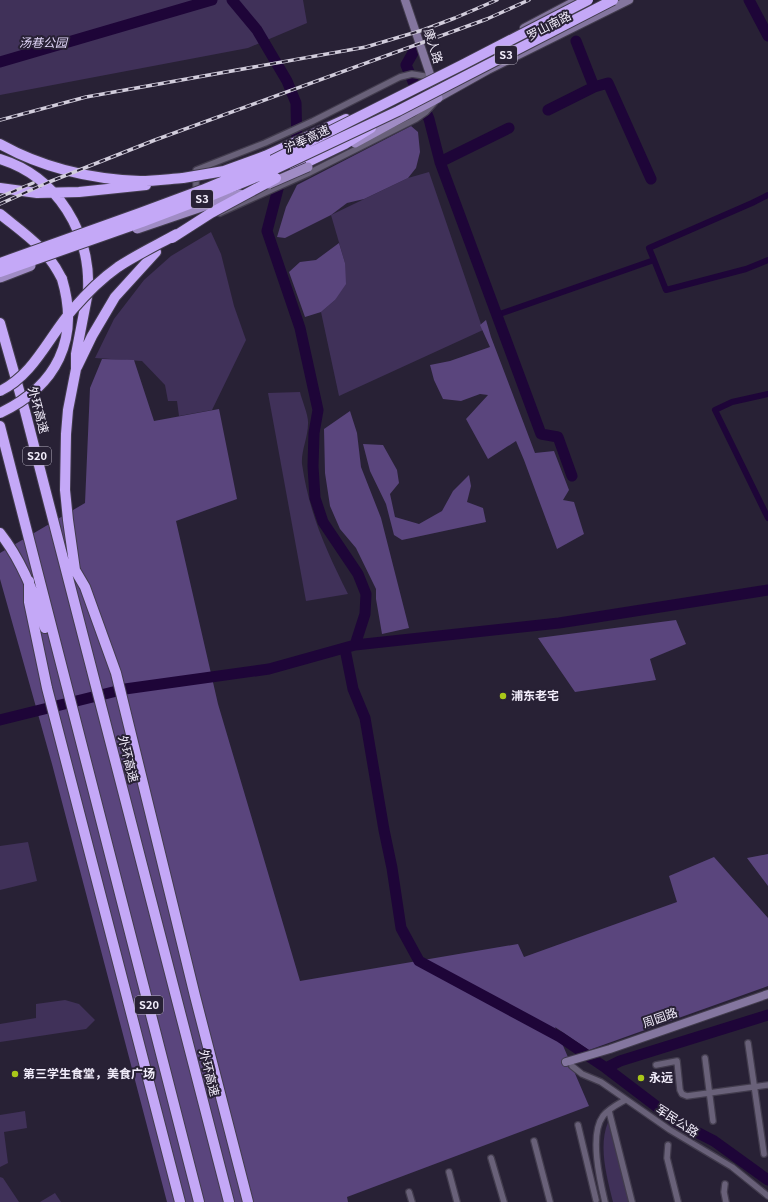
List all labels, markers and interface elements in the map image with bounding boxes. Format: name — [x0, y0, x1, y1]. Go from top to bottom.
street label: 罗山南路 — [523, 6, 574, 43]
street label: 康人路 — [421, 26, 448, 65]
park label: 汤巷公园 — [19, 33, 69, 50]
road number: S3 — [495, 46, 517, 64]
street label: 沪奉高速 — [281, 120, 332, 155]
road number: S3 — [191, 190, 213, 208]
street label: 外环高速 — [25, 384, 54, 435]
road number: S20 — [23, 447, 51, 465]
place label: 浦东老宅 — [511, 686, 559, 703]
marker: 浦东老宅 — [498, 691, 508, 701]
street label: 外环高速 — [115, 733, 144, 784]
road number: S20 — [135, 996, 163, 1014]
street label: 周园路 — [640, 1003, 679, 1030]
street label: 外环高速 — [196, 1047, 225, 1098]
place label: 第三学生食堂，美食广场 — [23, 1064, 155, 1081]
place label: 永远 — [649, 1068, 673, 1085]
marker: 第三学生食堂，美食广场 — [10, 1069, 20, 1079]
marker: 永远 — [636, 1073, 646, 1083]
street label: 军民公路 — [653, 1100, 703, 1140]

